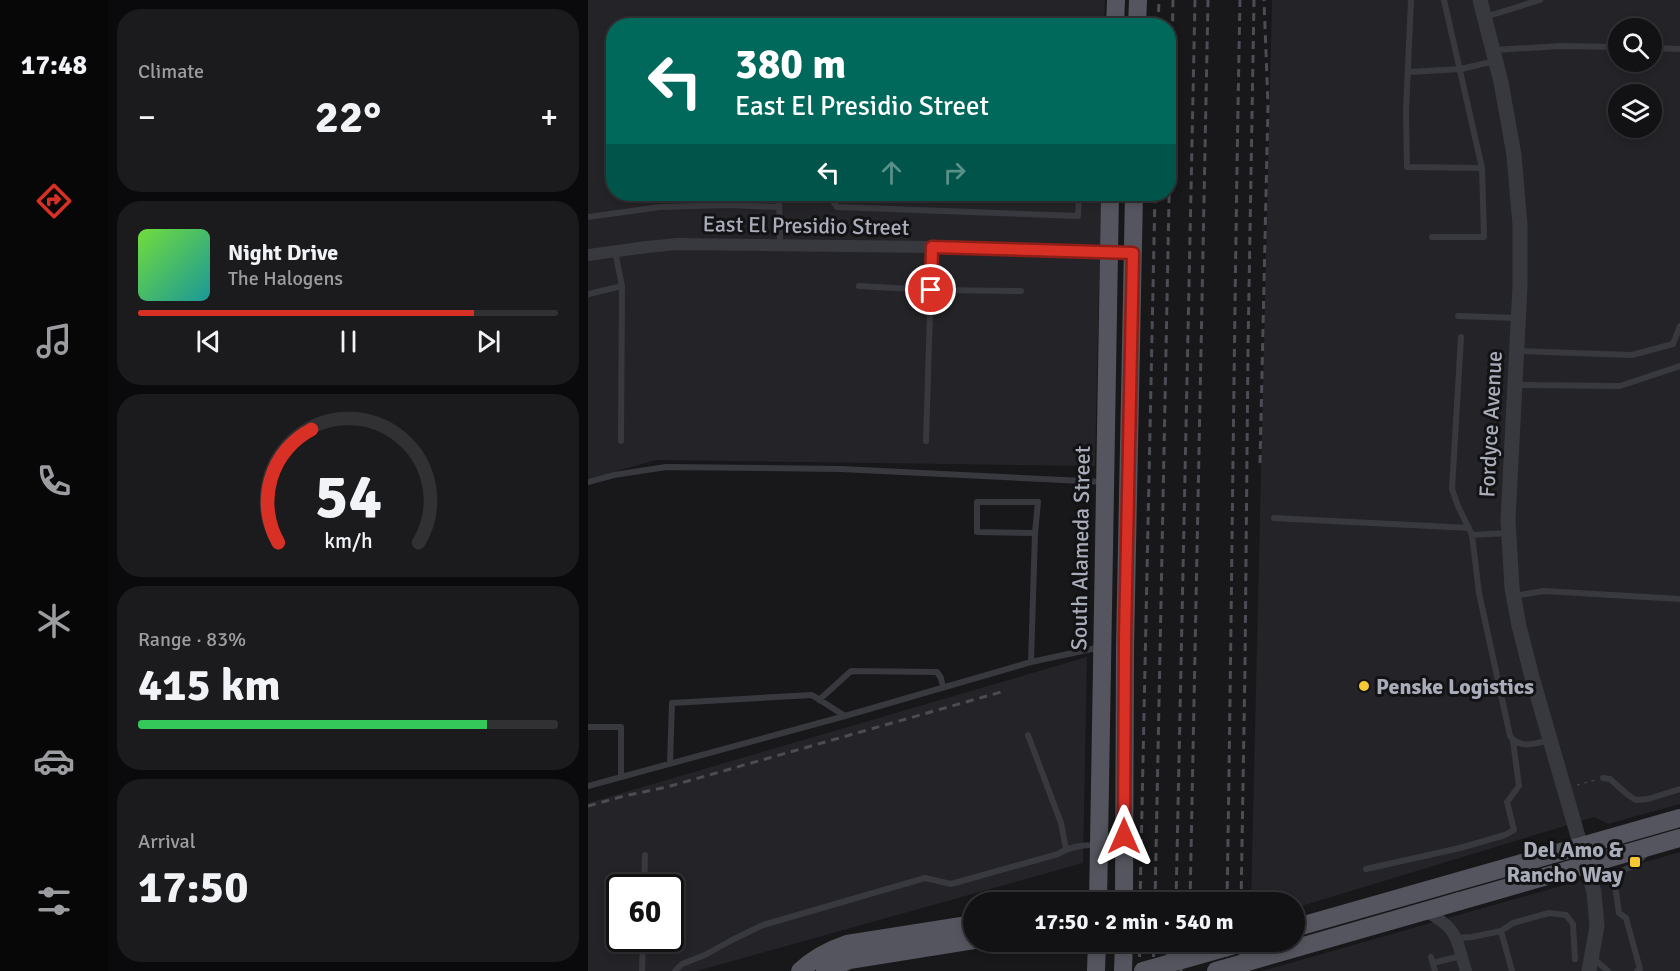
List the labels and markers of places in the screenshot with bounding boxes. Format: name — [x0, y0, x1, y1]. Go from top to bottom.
pin — [905, 264, 956, 315]
place label: Penske Logistics — [1376, 673, 1534, 700]
marker: Penske Logistics — [1357, 679, 1371, 693]
place label: Del Amo & Rancho Way — [1506, 836, 1624, 888]
marker: Del Amo & Rancho Way — [1628, 855, 1642, 869]

